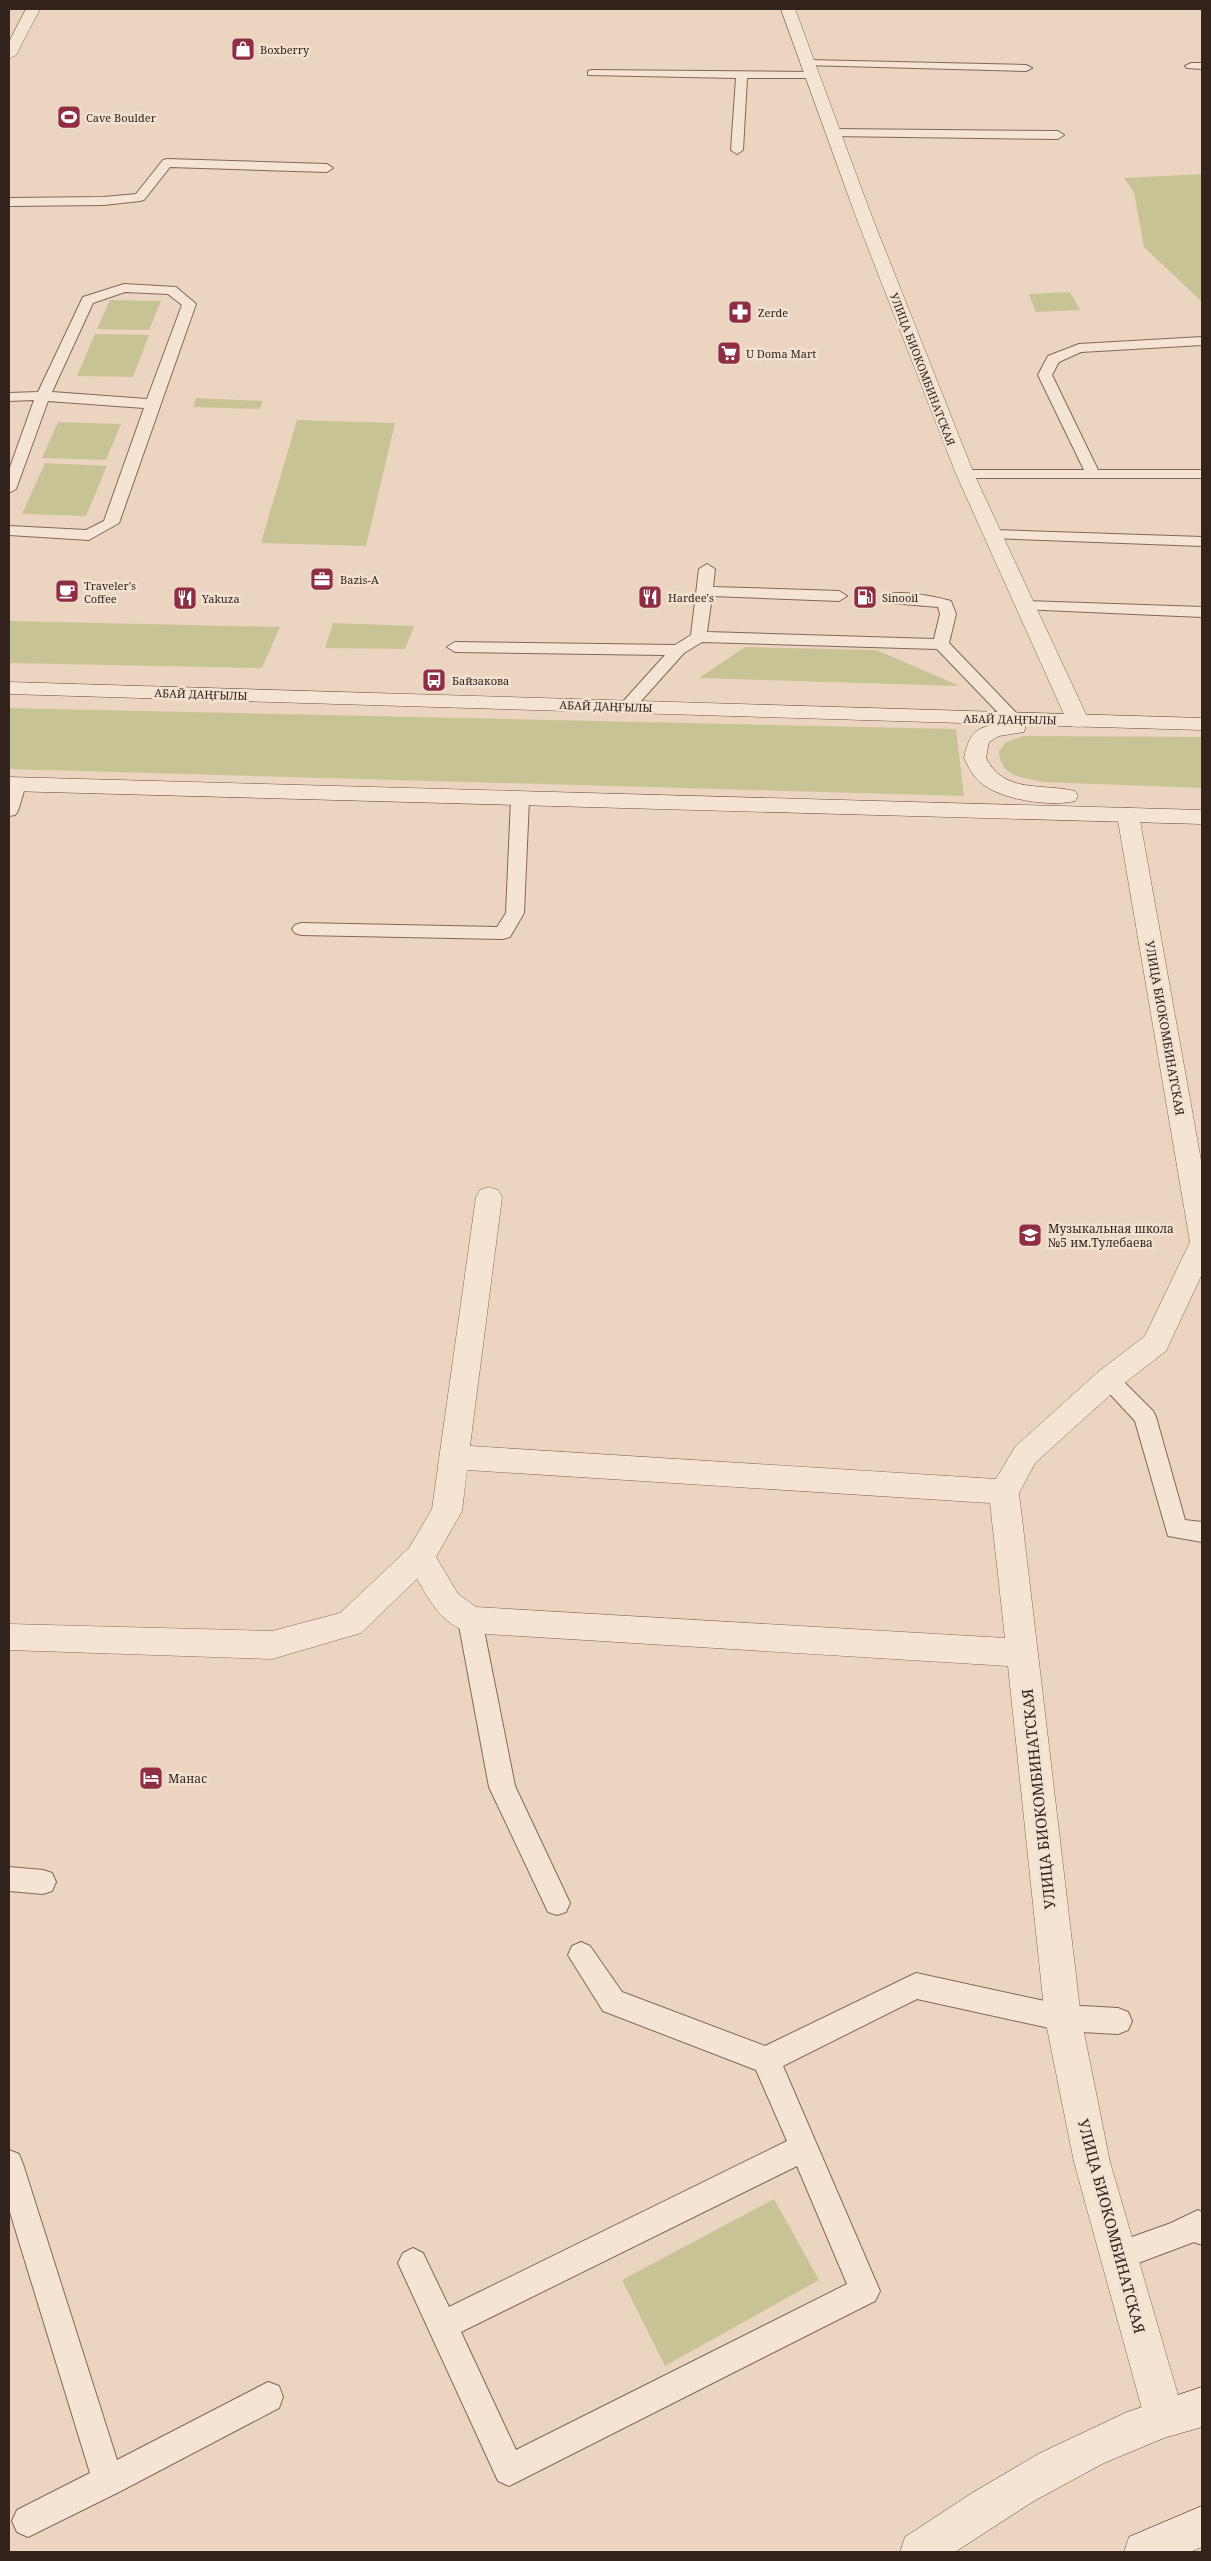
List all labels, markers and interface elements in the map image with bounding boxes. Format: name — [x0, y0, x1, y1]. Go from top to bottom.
shop icon: Boxberry — [230, 36, 256, 62]
place label: Boxberry — [260, 42, 310, 57]
sports icon: Cave Boulder — [56, 104, 82, 130]
place label: Cave Boulder — [86, 110, 157, 125]
street label: УЛИЦА БИОКОМБИНАТСКАЯ — [887, 291, 959, 447]
pharmacy icon: Zerde — [727, 299, 753, 325]
place label: Zerde — [758, 305, 788, 320]
supermarket icon: U Doma Mart — [716, 340, 742, 366]
place label: U Doma Mart — [746, 346, 816, 361]
office icon: Bazis-A — [309, 566, 335, 592]
place label: Bazis-A — [340, 572, 379, 587]
cafe icon: Traveler's Coffee — [54, 578, 80, 604]
place label: Traveler's Coffee — [84, 578, 136, 606]
restaurant icon: Hardee's — [637, 584, 663, 610]
fuel station icon: Sinooil — [852, 584, 878, 610]
restaurant icon: Yakuza — [172, 585, 198, 611]
place label: Hardee's — [668, 590, 714, 605]
place label: Sinooil — [882, 590, 919, 605]
place label: Yakuza — [201, 591, 240, 606]
bus stop icon: Байзакова — [421, 667, 447, 693]
place label: Байзакова — [452, 673, 509, 688]
street label: АБАЙ ДАҢҒЫЛЫ — [154, 685, 248, 703]
street label: АБАЙ ДАҢҒЫЛЫ — [559, 697, 653, 715]
street label: АБАЙ ДАҢҒЫЛЫ — [963, 711, 1057, 727]
street label: УЛИЦА БИОКОМБИНАТСКАЯ — [1141, 939, 1189, 1117]
place label: Музыкальная школа №5 им.Тулебаева — [1048, 1220, 1174, 1251]
school or university icon: Музыкальная школа №5 им.Тулебаева — [1017, 1222, 1043, 1248]
street label: УЛИЦА БИОКОМБИНАТСКАЯ — [1016, 1688, 1060, 1910]
hotel icon: Манас — [138, 1765, 164, 1791]
place label: Манас — [168, 1770, 207, 1787]
street label: УЛИЦА БИОКОМБИНАТСКАЯ — [1074, 2116, 1150, 2336]

